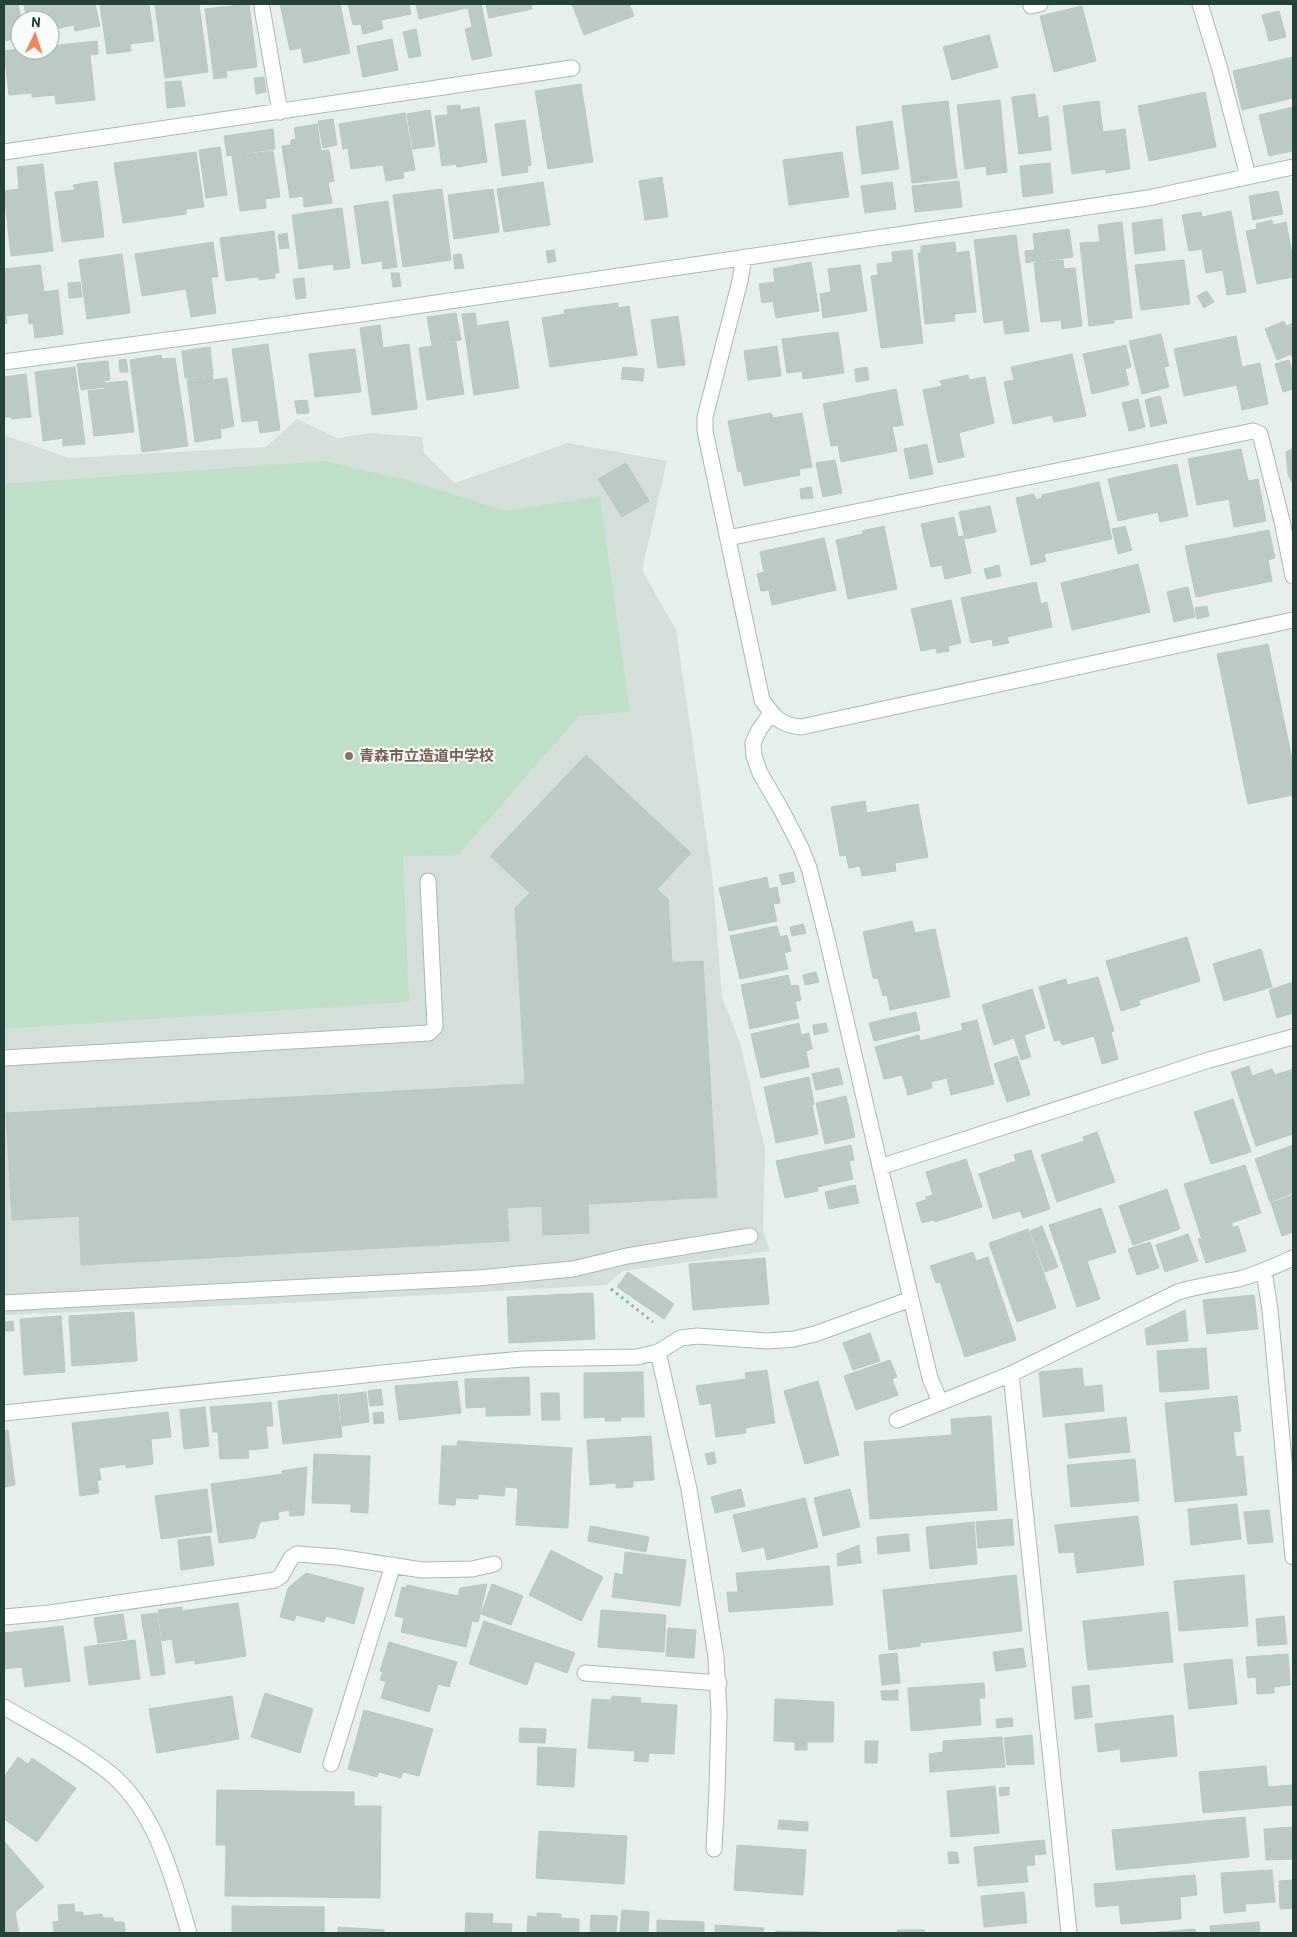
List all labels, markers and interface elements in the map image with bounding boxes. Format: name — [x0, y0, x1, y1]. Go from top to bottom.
north arrow — [10, 10, 60, 60]
text: N — [31, 13, 41, 30]
place label: 青森市立造道中学校 — [359, 746, 494, 764]
marker: 青森市立造道中学校 — [343, 750, 355, 762]

